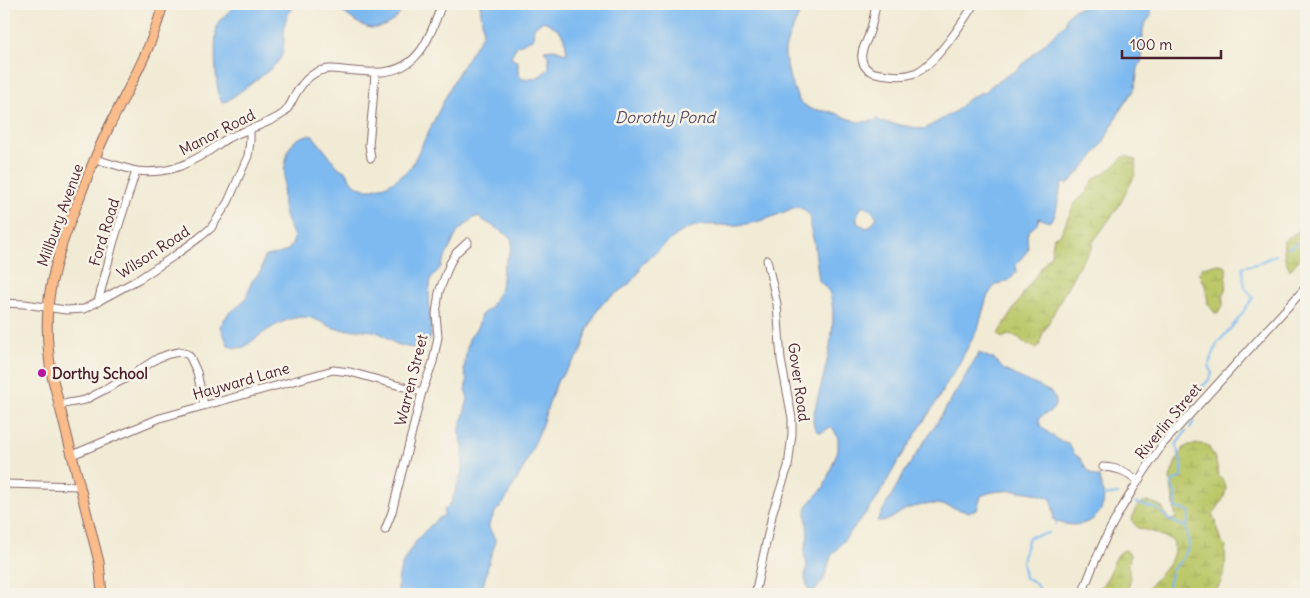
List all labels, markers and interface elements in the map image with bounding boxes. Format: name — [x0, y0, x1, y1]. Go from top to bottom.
scale bar — [1122, 28, 1221, 60]
text: 100 m — [1130, 35, 1172, 54]
street label: Manor Road — [176, 105, 258, 159]
water label: Dorothy Pond — [615, 107, 718, 127]
street label: Millbury Avenue — [33, 161, 87, 269]
street label: Ford Road — [85, 196, 123, 268]
street label: Wilson Road — [113, 221, 193, 283]
street label: Warren Street — [390, 332, 432, 428]
street label: Gover Road — [784, 341, 814, 423]
street label: Hayward Lane — [190, 358, 292, 404]
place label: Dorthy School — [52, 364, 148, 384]
marker: Dorthy School — [36, 367, 48, 379]
street label: Riverlin Street — [1131, 379, 1205, 463]

